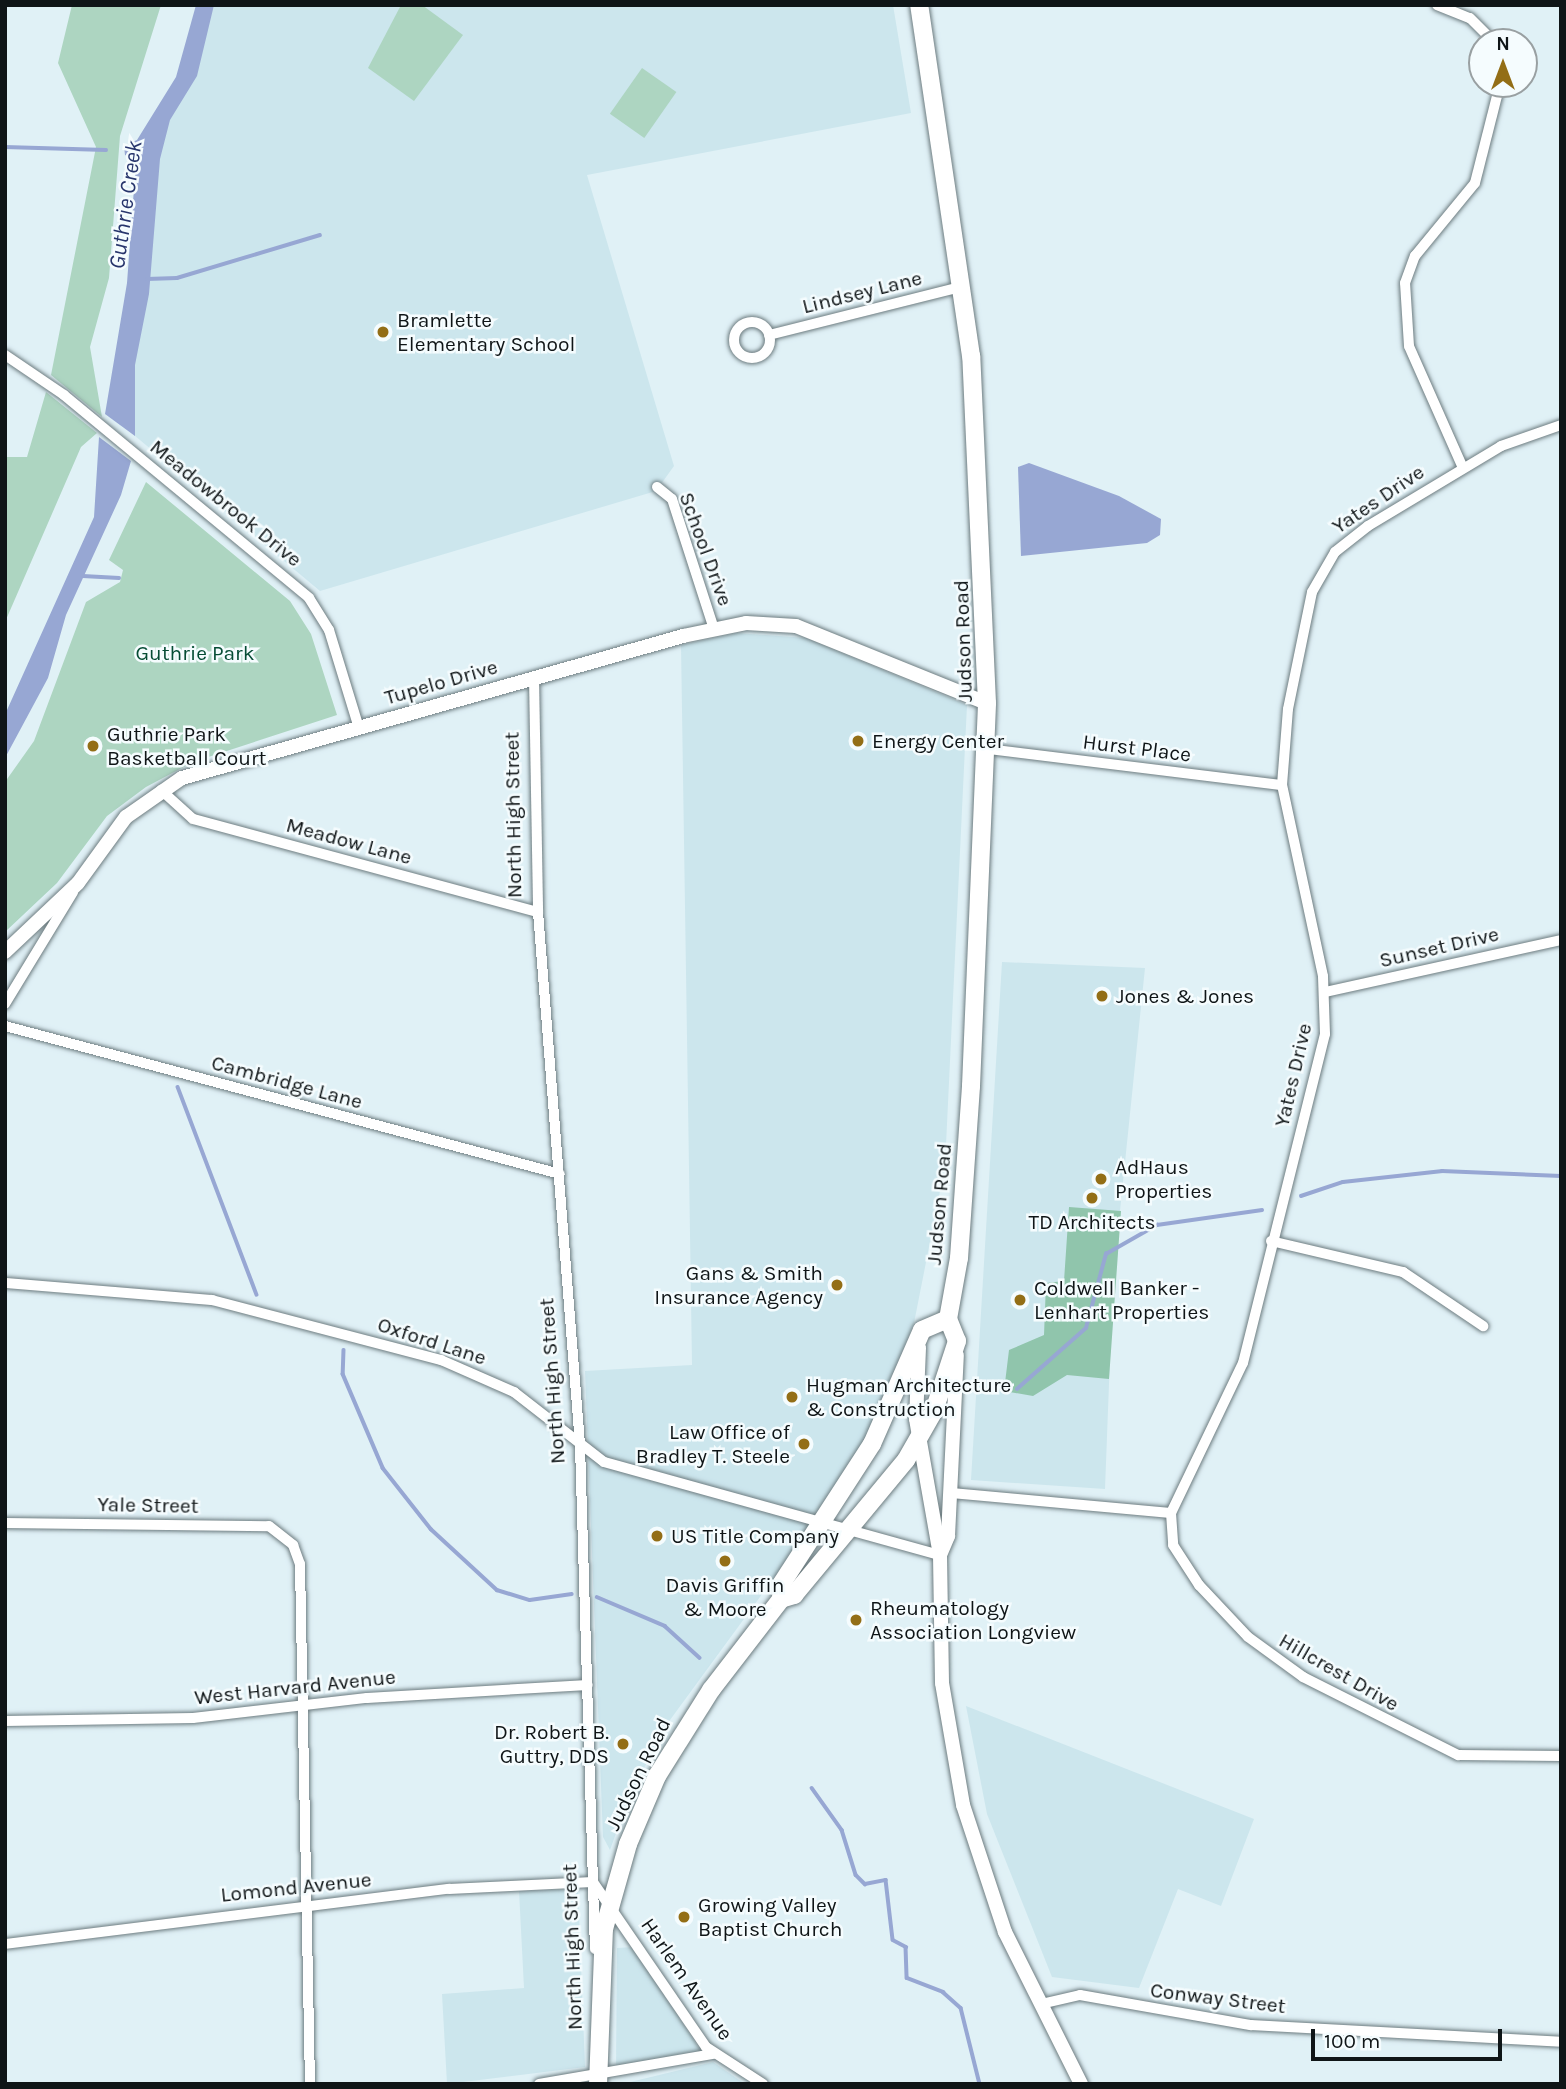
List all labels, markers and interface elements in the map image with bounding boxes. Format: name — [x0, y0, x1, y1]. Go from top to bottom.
north arrow — [1468, 28, 1538, 98]
text: N — [1496, 33, 1510, 55]
water label: Guthrie Creek — [103, 139, 149, 271]
street label: Lindsey Lane — [799, 265, 925, 319]
place label: Bramlette Elementary School — [397, 307, 575, 357]
marker: Bramlette Elementary School — [375, 324, 391, 340]
street label: Meadowbrook Drive — [145, 434, 307, 572]
street label: Yates Drive — [1327, 459, 1429, 539]
street label: School Drive — [674, 489, 738, 609]
street label: Judson Road — [948, 580, 978, 702]
park label: Guthrie Park — [135, 640, 255, 666]
street label: Tupelo Drive — [382, 654, 500, 710]
place label: Guthrie Park Basketball Court — [107, 721, 266, 771]
place label: Energy Center — [872, 728, 1004, 754]
street label: Hurst Place — [1081, 729, 1193, 767]
street label: North High Street — [499, 732, 527, 898]
marker: Energy Center — [850, 733, 866, 749]
marker: Guthrie Park Basketball Court — [85, 738, 101, 754]
street label: Meadow Lane — [283, 812, 415, 870]
street label: Sunset Drive — [1377, 921, 1501, 973]
place label: Jones & Jones — [1116, 983, 1254, 1009]
marker: Jones & Jones — [1094, 988, 1110, 1004]
street label: Yates Drive — [1269, 1021, 1317, 1129]
street label: Cambridge Lane — [209, 1050, 365, 1114]
street label: Judson Road — [921, 1142, 957, 1266]
place label: AdHaus Properties — [1115, 1154, 1212, 1204]
marker: AdHaus Properties — [1093, 1171, 1109, 1187]
marker: TD Architects — [1084, 1190, 1100, 1206]
place label: TD Architects — [1028, 1209, 1156, 1235]
place label: Gans & Smith Insurance Agency — [654, 1260, 823, 1310]
place label: Coldwell Banker - Lenhart Properties — [1034, 1275, 1209, 1325]
marker: Gans & Smith Insurance Agency — [829, 1277, 845, 1293]
marker: Coldwell Banker - Lenhart Properties — [1012, 1292, 1028, 1308]
street label: North High Street — [534, 1297, 570, 1465]
street label: Oxford Lane — [374, 1312, 490, 1370]
place label: Hugman Architecture & Construction — [806, 1372, 1011, 1422]
marker: Hugman Architecture & Construction — [784, 1389, 800, 1405]
place label: Law Office of Bradley T. Steele — [636, 1419, 790, 1469]
marker: Law Office of Bradley T. Steele — [796, 1436, 812, 1452]
street label: Yale Street — [97, 1492, 199, 1518]
place label: US Title Company — [671, 1523, 839, 1549]
marker: US Title Company — [649, 1528, 665, 1544]
marker: Davis Griffin & Moore — [717, 1553, 733, 1569]
place label: Davis Griffin & Moore — [666, 1572, 784, 1622]
place label: Rheumatology Association Longview — [870, 1595, 1076, 1645]
marker: Rheumatology Association Longview — [848, 1612, 864, 1628]
street label: Hillcrest Drive — [1275, 1628, 1403, 1716]
street label: West Harvard Avenue — [193, 1664, 397, 1710]
street label: Judson Road — [600, 1714, 676, 1834]
place label: Dr. Robert B. Guttry, DDS — [494, 1719, 609, 1769]
marker: Dr. Robert B. Guttry, DDS — [615, 1736, 631, 1752]
street label: North High Street — [557, 1863, 587, 2031]
street label: Lomond Avenue — [219, 1867, 373, 1907]
place label: Growing Valley Baptist Church — [698, 1892, 842, 1942]
marker: Growing Valley Baptist Church — [676, 1909, 692, 1925]
street label: Harlem Avenue — [635, 1913, 739, 2045]
street label: Conway Street — [1149, 1977, 1287, 2019]
scale bar — [1314, 2016, 1505, 2060]
text: 100 m — [1324, 2029, 1381, 2053]

